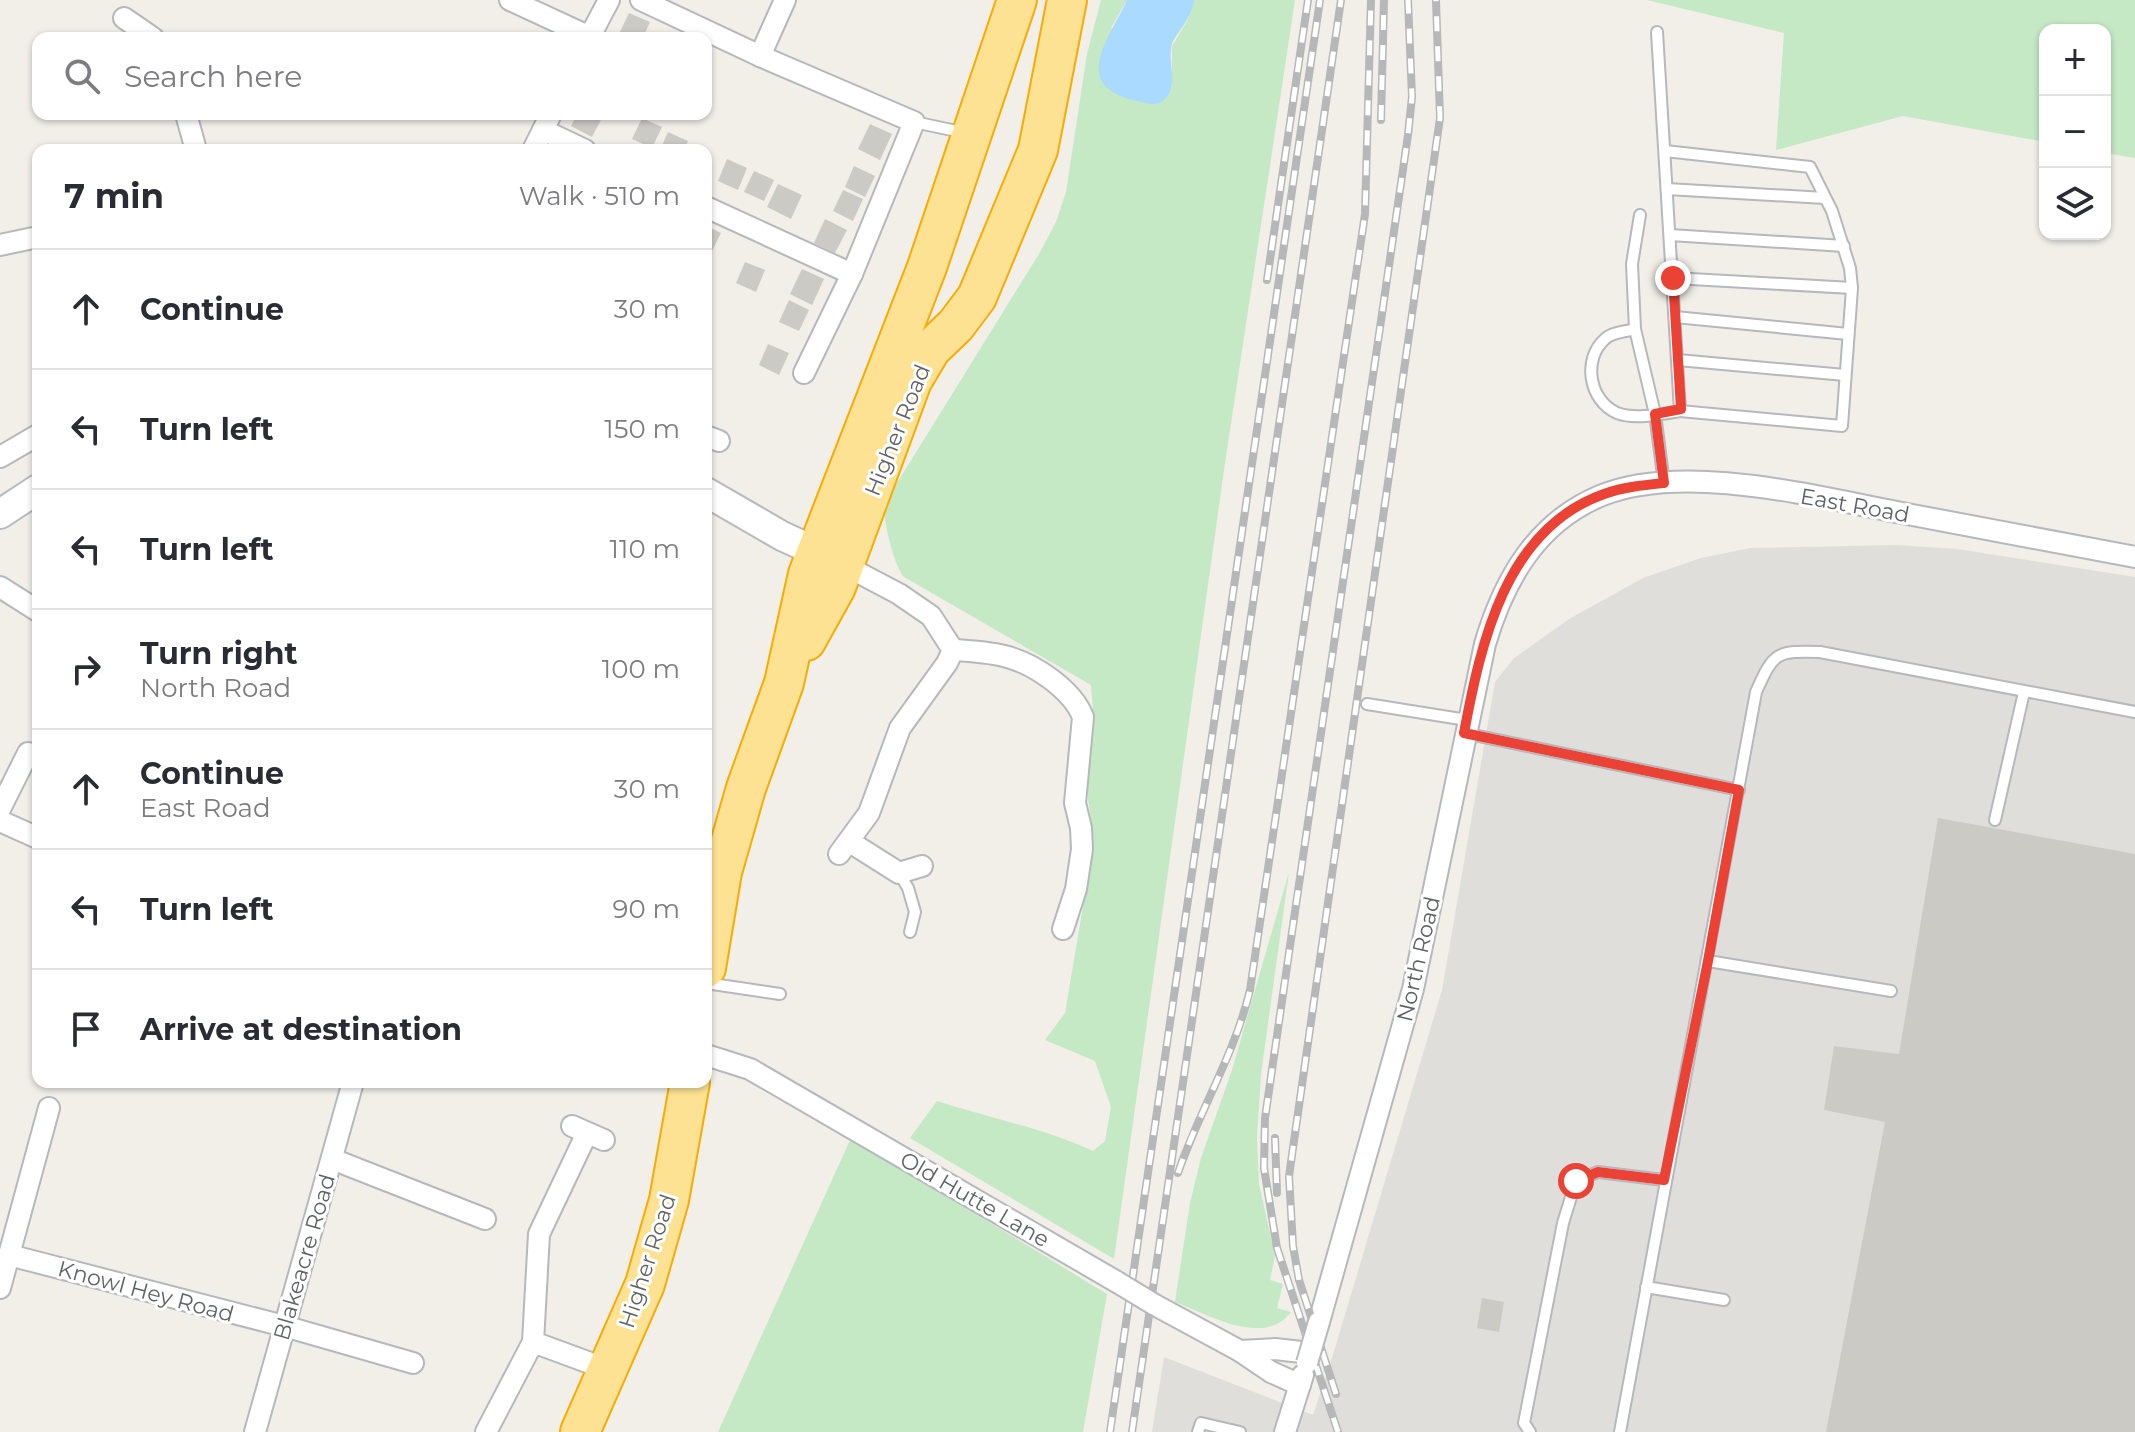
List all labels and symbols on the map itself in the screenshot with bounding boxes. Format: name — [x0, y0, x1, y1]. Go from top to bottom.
route end — [1655, 260, 1691, 296]
street label: Higher Road — [859, 361, 936, 500]
street label: East Road — [1798, 483, 1912, 528]
street label: North Road — [1391, 894, 1446, 1024]
street label: Old Hutte Lane — [895, 1146, 1054, 1253]
route start — [1558, 1163, 1594, 1199]
street label: Blakeacre Road — [268, 1171, 341, 1343]
street label: Higher Road — [613, 1191, 682, 1331]
street label: Knowl Hey Road — [55, 1255, 237, 1328]

